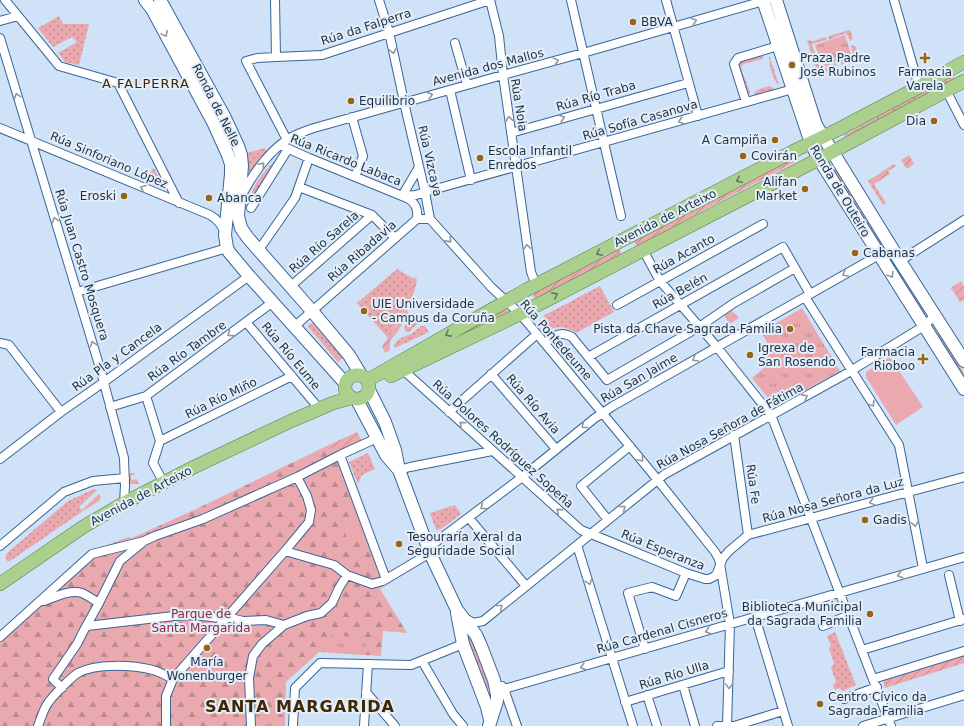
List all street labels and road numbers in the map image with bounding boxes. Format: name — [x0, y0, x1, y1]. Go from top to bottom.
street label: Rúa da Falperra — [319, 6, 413, 48]
street label: Avenida dos Mallos — [431, 45, 545, 89]
street label: Ronda de Nelle — [189, 61, 243, 149]
street label: Rúa Noia — [508, 77, 530, 133]
street label: Rúa Río Traba — [555, 78, 637, 114]
street label: Rúa Sofía Casanova — [581, 97, 699, 143]
street label: Rúa Vizcaya — [415, 124, 445, 198]
street label: Rúa Sinforiano López — [48, 129, 170, 191]
street label: Rúa Ricardo Labaca — [288, 131, 404, 189]
street label: Ronda de Outeiro — [807, 142, 873, 240]
street label: Avenida de Arteixo — [611, 186, 719, 250]
street label: Rúa Juan Castro Mosquera — [52, 187, 112, 343]
street label: Rúa Río Sarela — [287, 208, 361, 276]
street label: Rúa Ribadavia — [325, 218, 399, 284]
street label: Rúa Acanto — [651, 231, 717, 277]
street label: Rúa Belén — [650, 270, 710, 312]
street label: Rúa Pontedeume — [517, 297, 595, 383]
street label: Rúa Río Tambre — [145, 318, 229, 384]
street label: Rúa Río Eume — [259, 319, 323, 393]
street label: Rúa Pla y Cancela — [70, 320, 164, 394]
street label: Rúa San Jaime — [598, 350, 680, 406]
street label: Rúa Río Avia — [503, 371, 563, 437]
street label: Rúa Río Miño — [183, 375, 259, 421]
street label: Rúa Dolores Rodríguez Sopeña — [430, 377, 576, 511]
street label: Rúa Nosa Señora de Fátima — [654, 380, 806, 472]
street label: Avenida de Arteixo — [88, 463, 194, 529]
street label: Rúa Fe — [743, 463, 763, 505]
street label: Rúa Nosa Señora da Luz — [761, 474, 905, 526]
street label: Rúa Esperanza — [619, 527, 707, 573]
street label: Rúa Cardenal Cisneros — [595, 606, 729, 656]
street label: Rúa Río Ulla — [637, 658, 711, 692]

